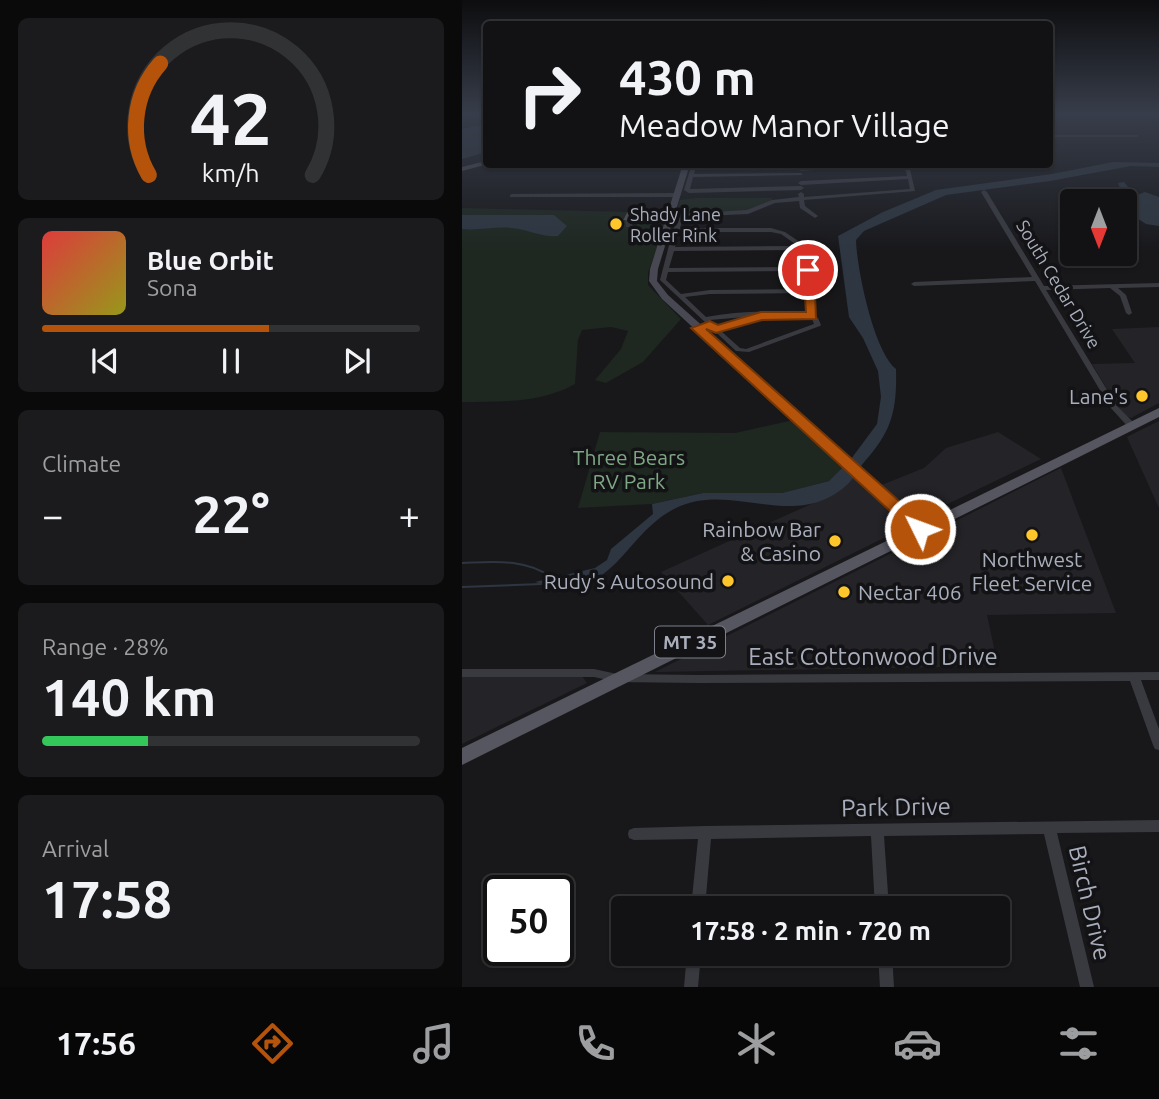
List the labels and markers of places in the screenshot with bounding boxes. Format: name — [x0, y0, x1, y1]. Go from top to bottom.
place label: Shady Lane Roller Rink — [630, 204, 721, 245]
marker: Shady Lane Roller Rink — [608, 216, 624, 232]
pin — [778, 240, 838, 300]
place label: Lane's — [1069, 384, 1128, 408]
marker: Lane's — [1134, 388, 1150, 404]
place label: Rainbow Bar & Casino — [702, 517, 821, 565]
marker: Northwest Fleet Service — [1024, 527, 1040, 543]
marker: Rainbow Bar & Casino — [827, 533, 843, 549]
place label: Northwest Fleet Service — [972, 547, 1092, 595]
place label: Rudy's Autosound — [544, 569, 714, 593]
marker: Rudy's Autosound — [720, 573, 736, 589]
place label: Nectar 406 — [858, 580, 962, 604]
marker: Nectar 406 — [836, 584, 852, 600]

